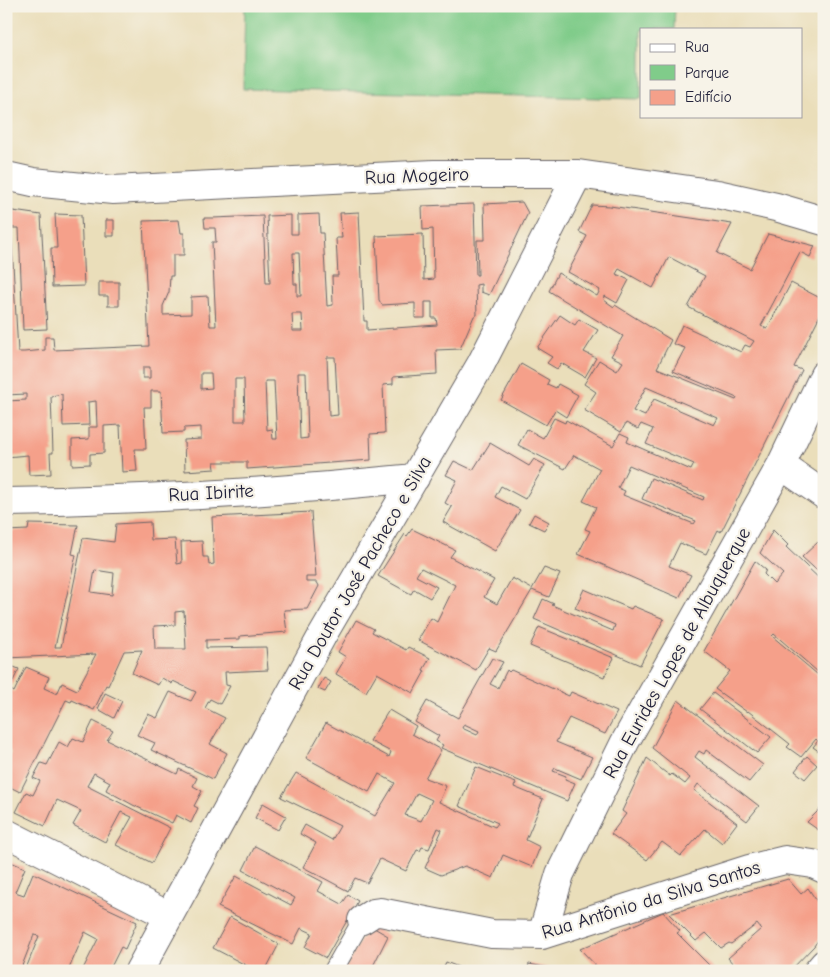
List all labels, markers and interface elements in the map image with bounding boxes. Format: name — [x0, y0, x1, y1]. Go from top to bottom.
legend — [640, 28, 802, 118]
text: Rua — [685, 38, 709, 56]
text: Parque — [685, 64, 730, 82]
text: Edifício — [685, 88, 732, 106]
street label: Rua Mogeiro — [364, 163, 470, 189]
street label: Rua Doutor José Pacheco e Silva — [284, 452, 436, 694]
street label: Rua Ibirite — [168, 480, 254, 506]
street label: Rua Eurides Lopes de Albuquerque — [599, 524, 755, 782]
street label: Rua Antônio da Silva Santos — [539, 856, 763, 944]

